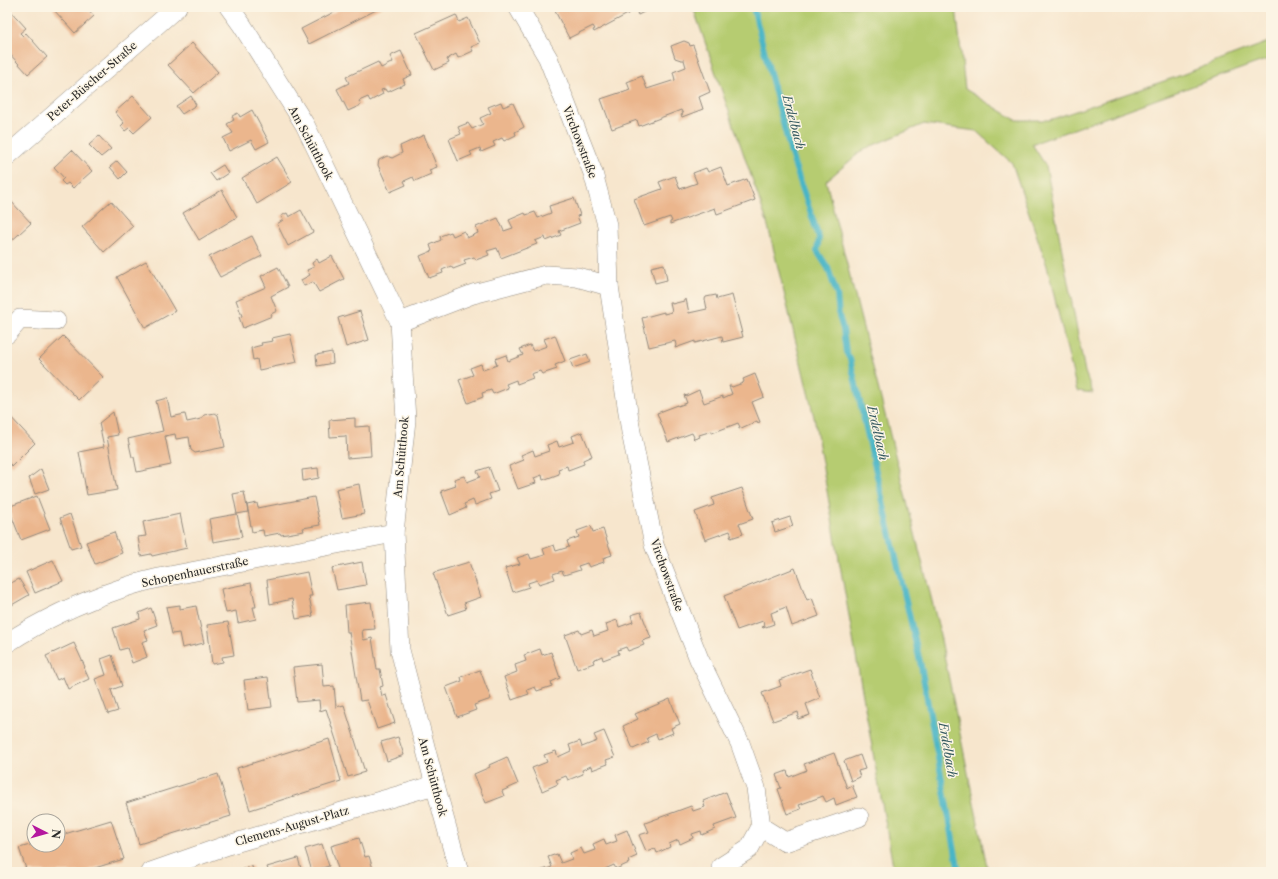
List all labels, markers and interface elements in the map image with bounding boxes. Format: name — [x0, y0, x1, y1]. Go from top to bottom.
street label: Peter-Büscher-Straße — [44, 38, 140, 124]
water label: Erdelbach — [779, 92, 809, 151]
street label: Am Schütthook — [285, 103, 337, 183]
street label: Virchowstraße — [559, 103, 600, 180]
water label: Erdelbach — [864, 403, 892, 462]
street label: Am Schütthook — [390, 415, 412, 499]
street label: Virchowstraße — [647, 536, 687, 613]
street label: Schopenhauerstraße — [140, 554, 250, 590]
water label: Erdelbach — [936, 720, 960, 779]
street label: Am Schütthook — [415, 735, 450, 819]
street label: Clemens-August-Platz — [234, 803, 351, 849]
north arrow — [26, 813, 66, 853]
text: N — [48, 829, 63, 840]

